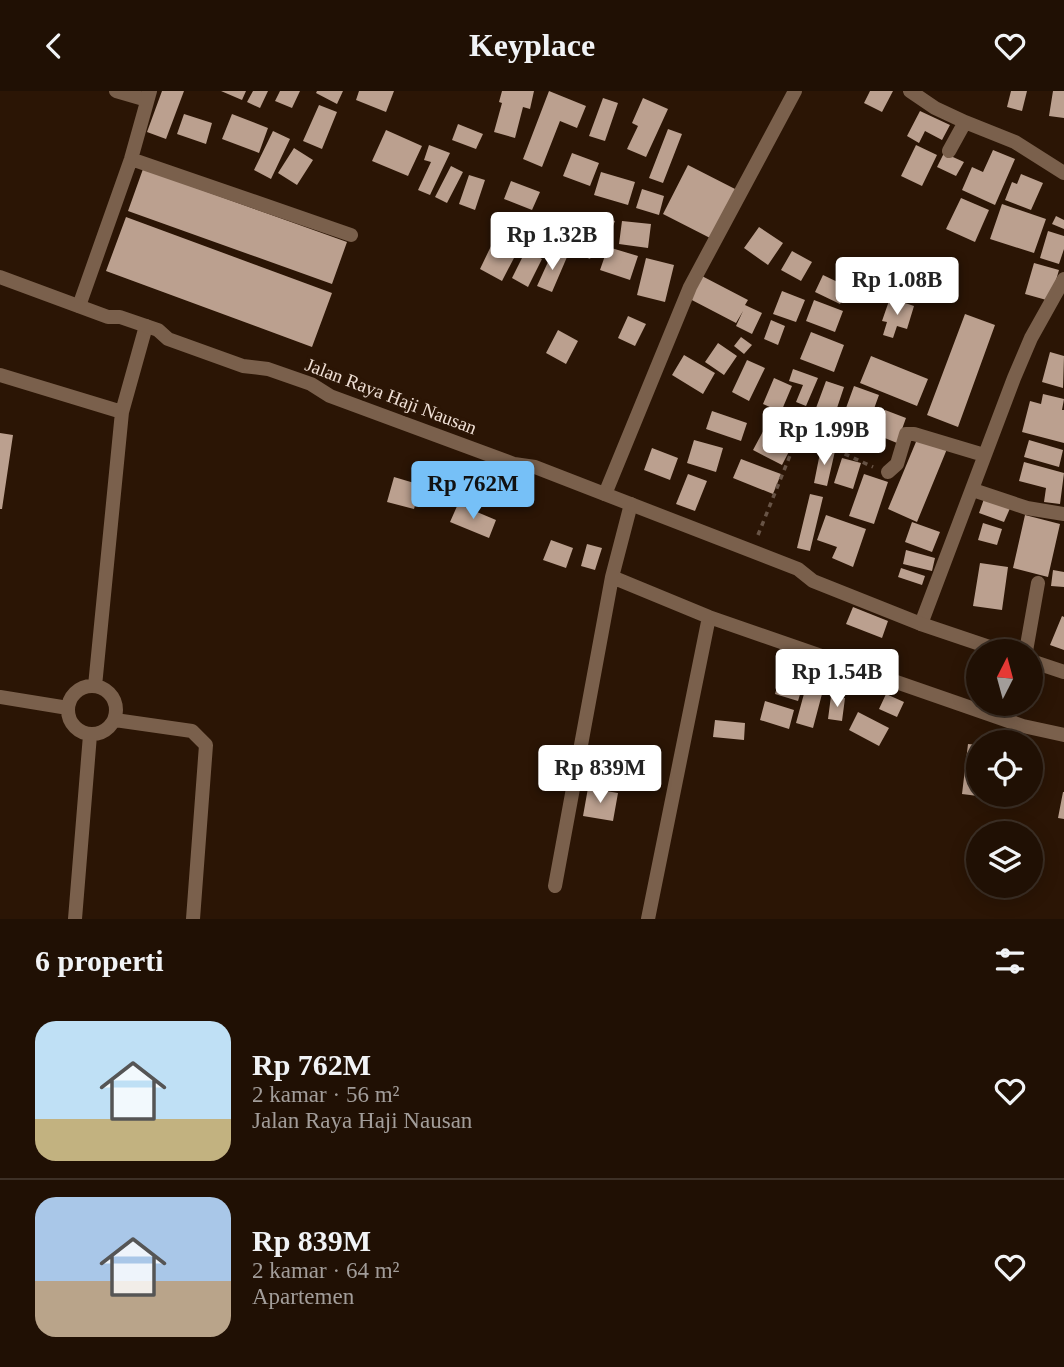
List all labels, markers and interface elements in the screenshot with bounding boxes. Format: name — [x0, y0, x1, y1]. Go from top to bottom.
icon: back — [35, 27, 73, 65]
text: Keyplace — [469, 27, 595, 63]
icon: heart — [991, 27, 1029, 65]
pin: Rp 1.32B — [480, 213, 624, 272]
text: Rp 1.32B — [507, 222, 597, 247]
pin: Rp 1.08B — [825, 257, 969, 317]
text: Rp 1.08B — [852, 267, 942, 292]
street label: Jalan Raya Haji Nausan — [302, 354, 480, 439]
pin: Rp 1.99B — [752, 407, 896, 467]
text: Rp 1.99B — [779, 417, 869, 442]
pin: Rp 762M — [408, 461, 538, 521]
text: Rp 762M — [427, 471, 519, 496]
north arrow — [966, 639, 1043, 716]
map controls — [966, 639, 1043, 898]
pin: Rp 1.54B — [765, 649, 909, 709]
text: Rp 1.54B — [792, 659, 882, 684]
button: locate — [966, 730, 1043, 807]
pin: Rp 839M — [535, 745, 665, 805]
text: Rp 839M — [554, 755, 646, 780]
button: layers — [966, 821, 1043, 898]
icon: filters — [991, 942, 1029, 980]
text: 6 properti — [35, 944, 164, 977]
text: Rp 762M — [252, 1048, 371, 1081]
icon: home — [91, 1049, 175, 1133]
icon: heart — [991, 1072, 1029, 1110]
text: 2 kamar · 56 m² — [252, 1082, 399, 1107]
text: Jalan Raya Haji Nausan — [252, 1108, 472, 1133]
text: Rp 839M — [252, 1224, 371, 1257]
icon: home — [91, 1225, 175, 1309]
icon: heart — [991, 1248, 1029, 1286]
text: 2 kamar · 64 m² — [252, 1258, 399, 1283]
text: Apartemen — [252, 1284, 354, 1309]

